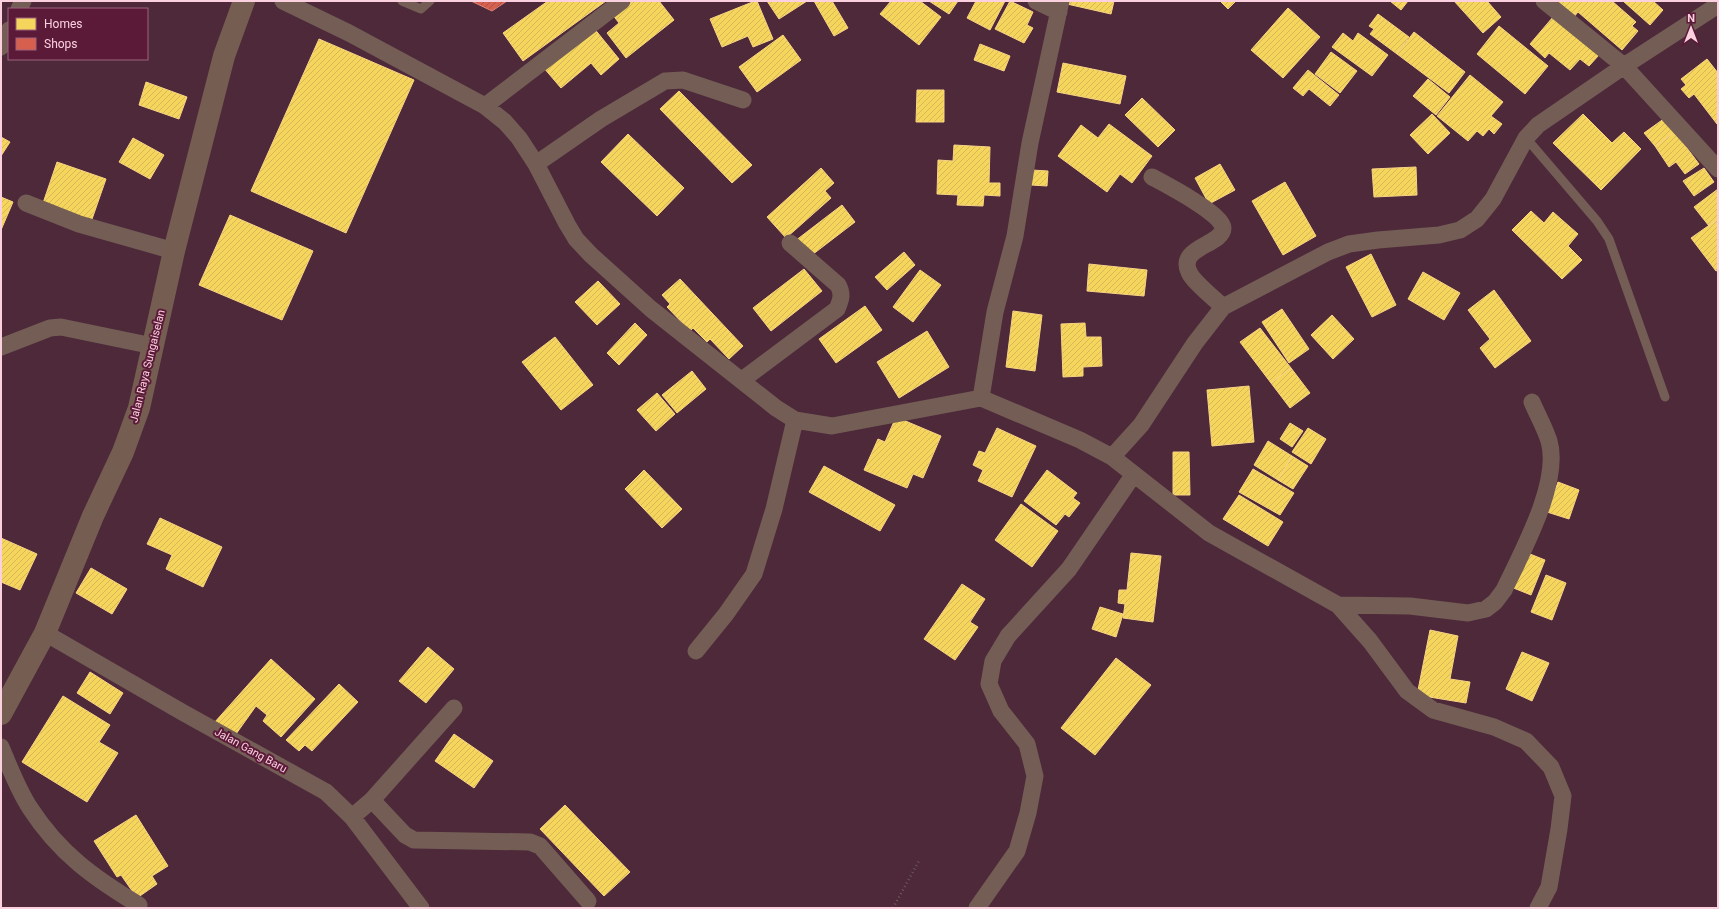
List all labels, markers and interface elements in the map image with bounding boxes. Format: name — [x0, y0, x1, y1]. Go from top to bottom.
legend — [8, 8, 148, 60]
north arrow — [1671, 8, 1711, 48]
text: N — [1687, 12, 1695, 25]
text: Homes — [44, 17, 82, 31]
text: Shops — [44, 37, 78, 51]
street label: Jalan Raya Sungaiselan — [127, 308, 168, 424]
street label: Jalan Gang Baru — [212, 725, 289, 776]

